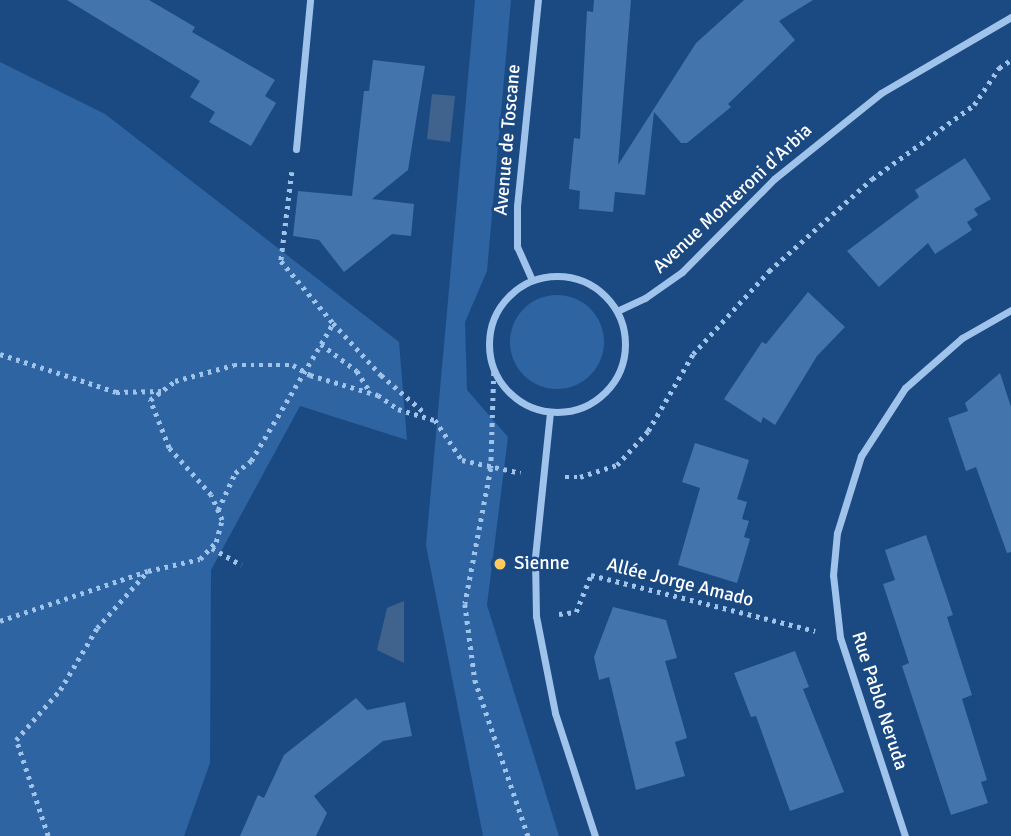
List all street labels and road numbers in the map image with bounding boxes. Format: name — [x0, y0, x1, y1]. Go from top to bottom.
street label: Avenue de Toscane — [490, 63, 526, 217]
street label: Avenue Monteroni d'Arbia — [649, 119, 817, 279]
street label: Allée Jorge Amado — [604, 554, 756, 612]
street label: Rue Pablo Neruda — [846, 629, 912, 773]

